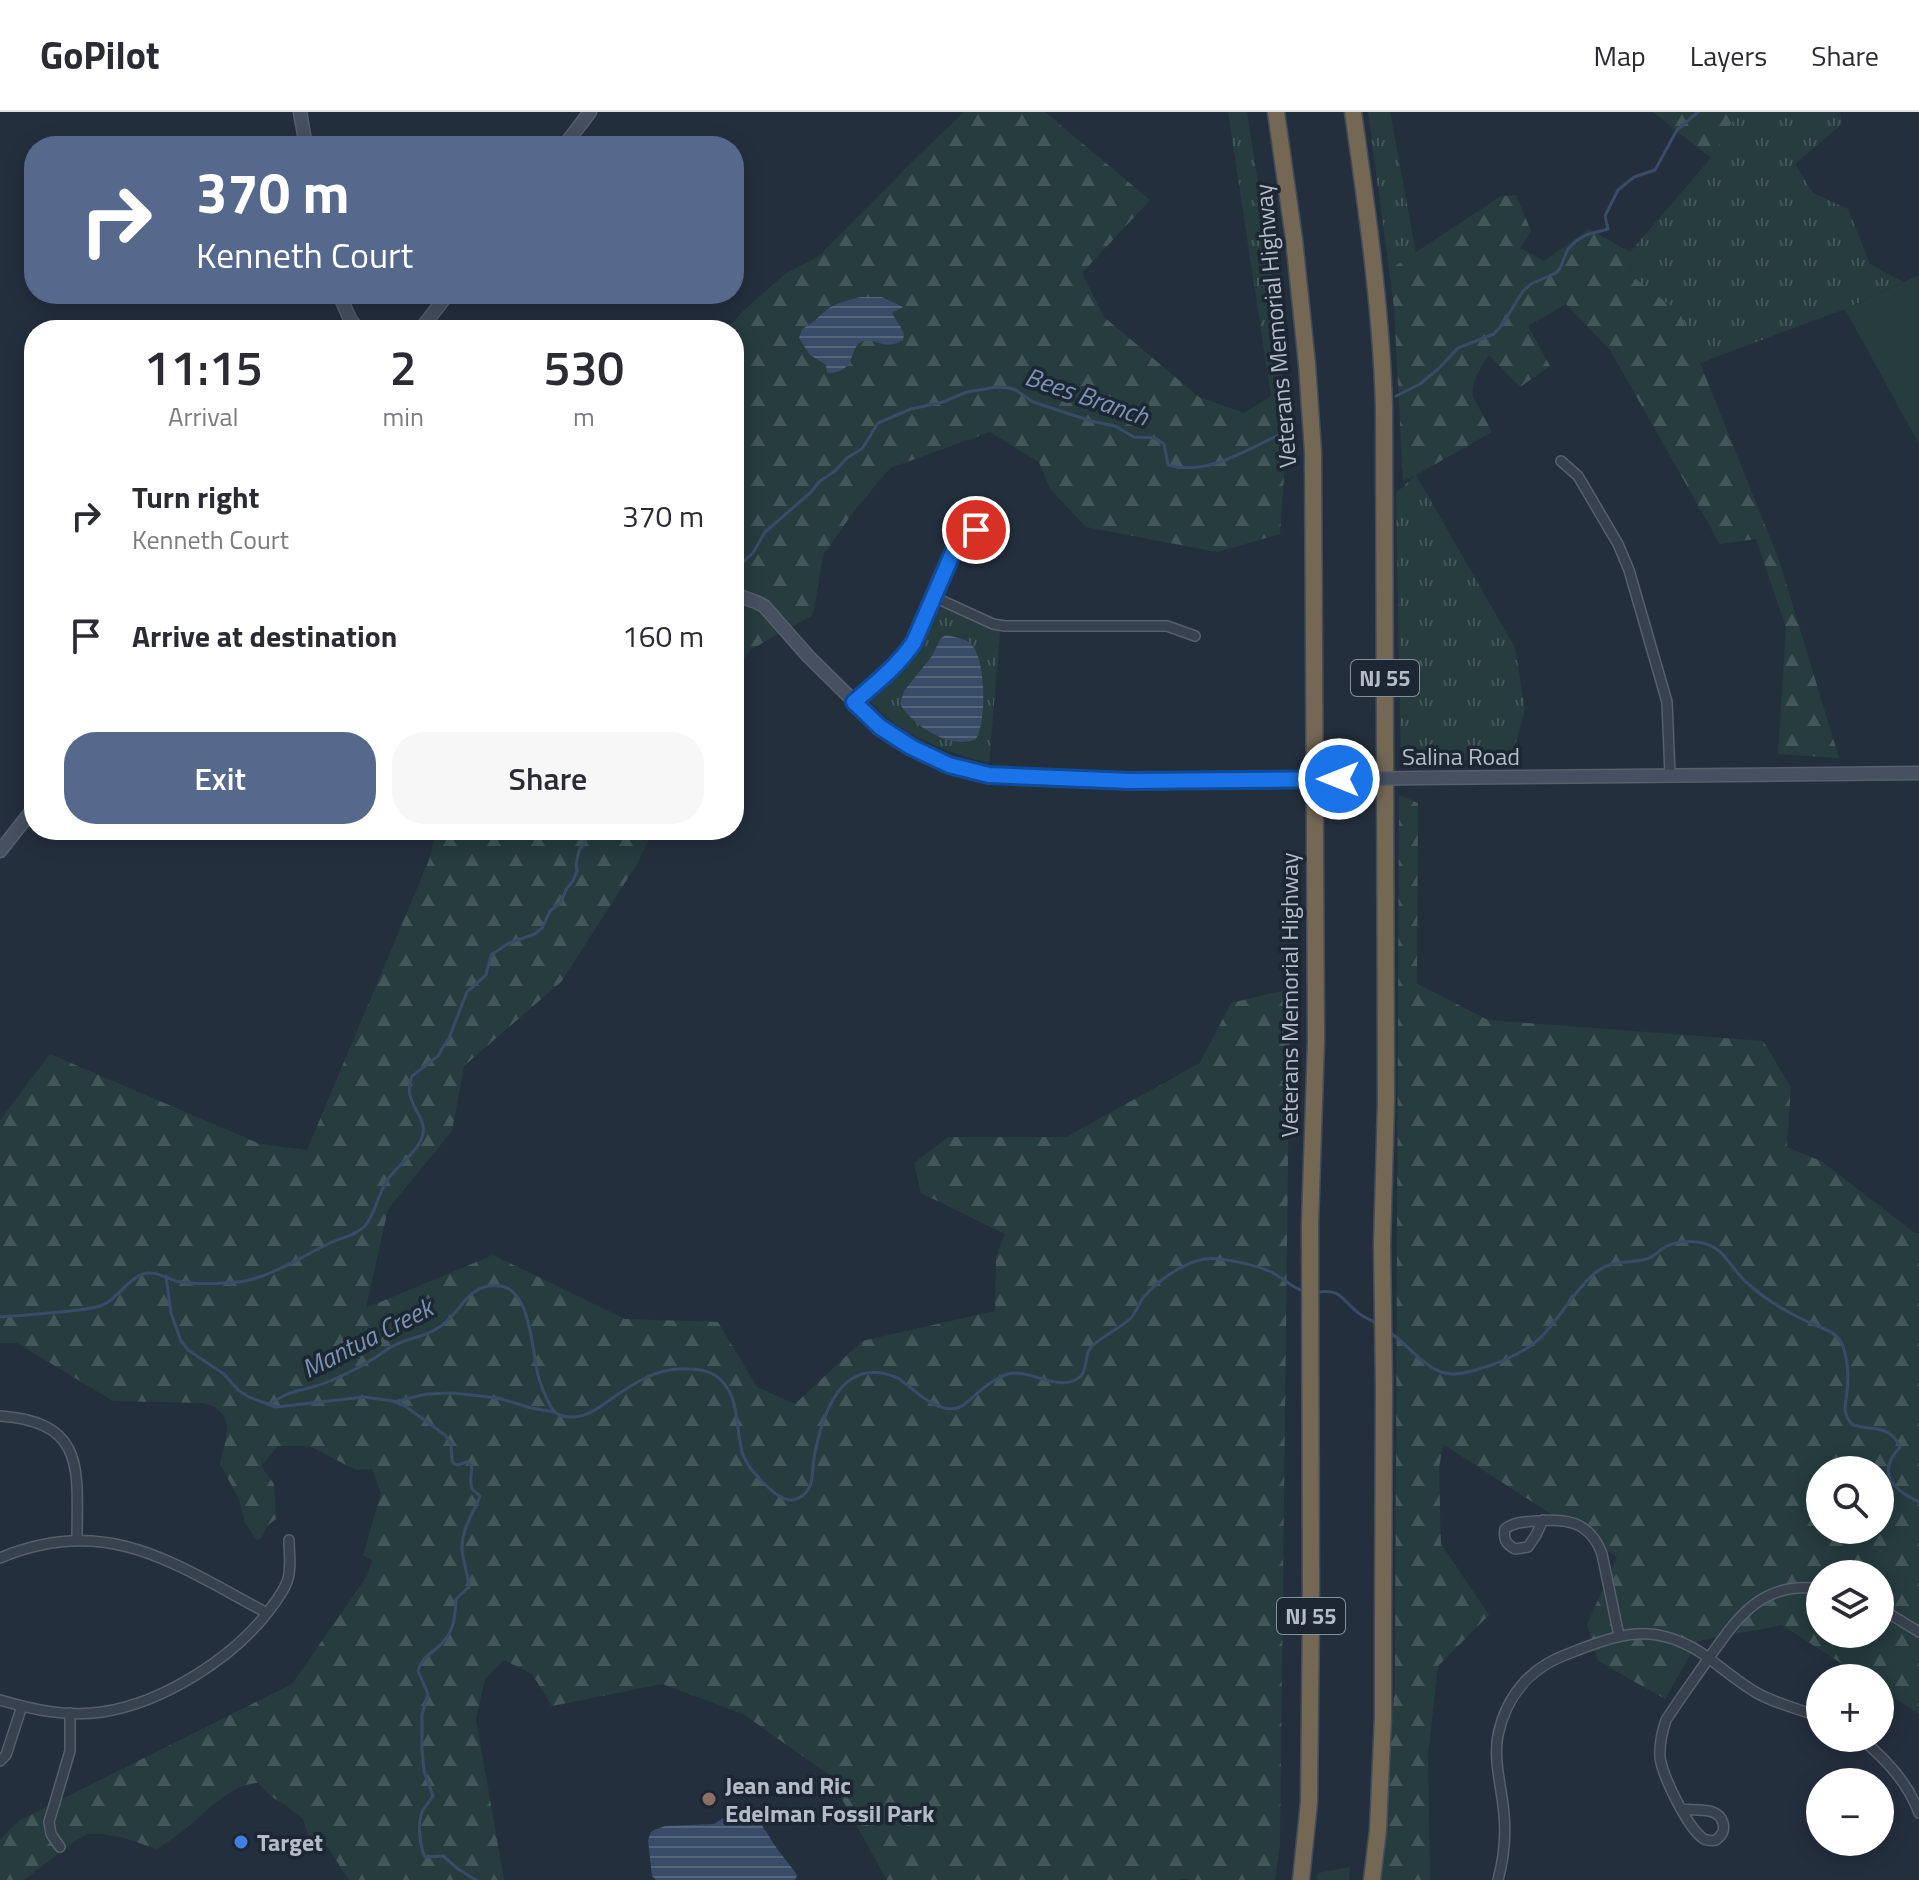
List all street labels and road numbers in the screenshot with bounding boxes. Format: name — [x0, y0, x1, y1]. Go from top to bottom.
street label: Veterans Memorial Highway — [1245, 182, 1305, 470]
road number: NJ 55 — [1351, 660, 1419, 696]
street label: Salina Road — [1402, 738, 1520, 774]
street label: Veterans Memorial Highway — [1271, 852, 1307, 1137]
road number: NJ 55 — [1277, 1598, 1345, 1634]

